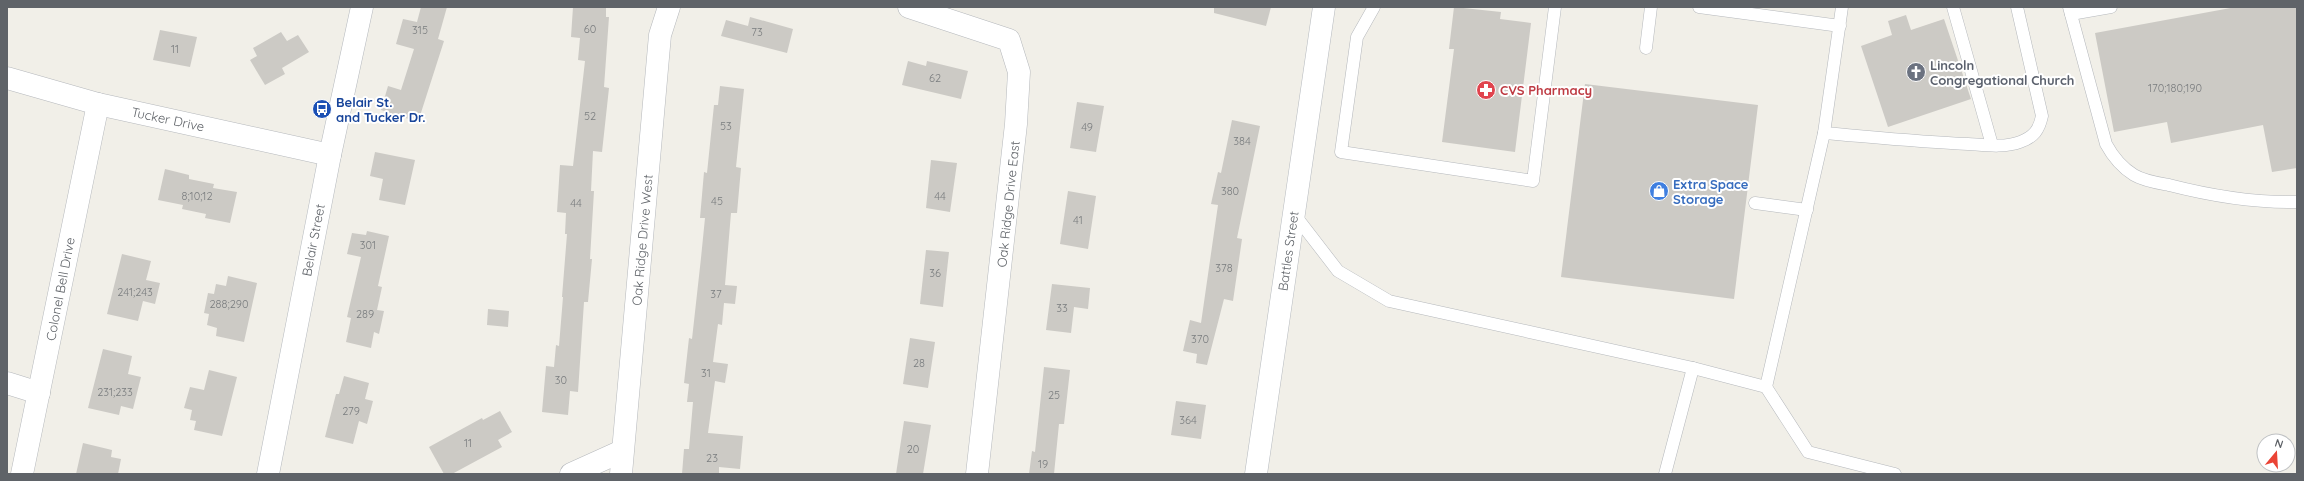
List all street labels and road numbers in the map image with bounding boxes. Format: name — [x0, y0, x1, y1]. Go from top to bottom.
street label: Tucker Drive — [130, 103, 206, 135]
street label: Oak Ridge Drive East — [993, 140, 1023, 268]
street label: Oak Ridge Drive West — [628, 174, 656, 306]
street label: Belair Street — [298, 202, 328, 278]
street label: Battles Street — [1274, 210, 1302, 292]
street label: Colonel Bell Drive — [42, 236, 78, 342]

